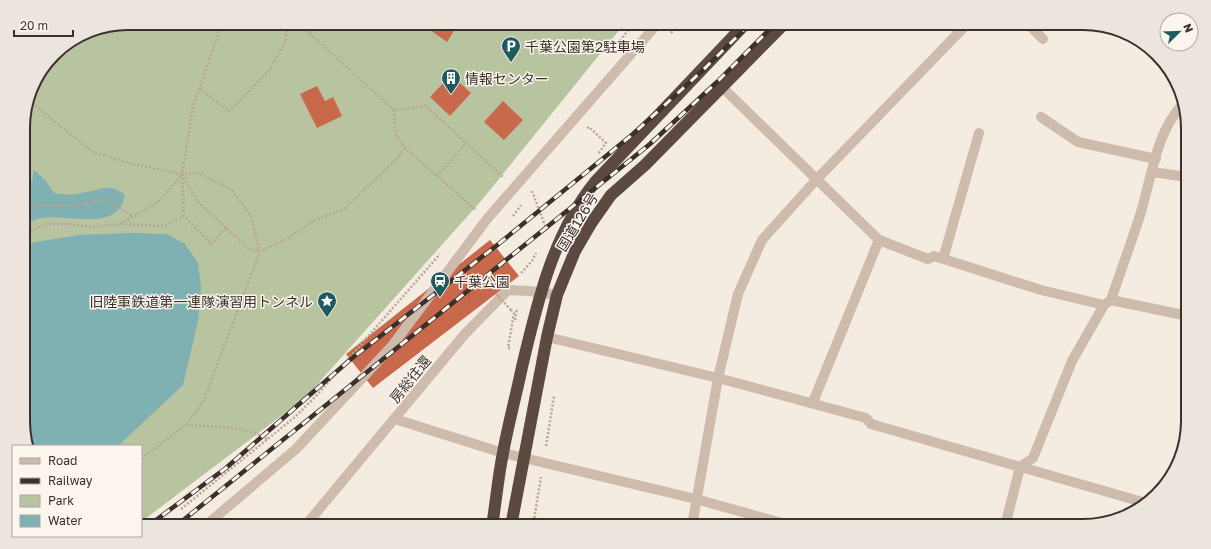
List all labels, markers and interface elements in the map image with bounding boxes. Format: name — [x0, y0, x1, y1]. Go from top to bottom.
scale bar — [14, 12, 73, 38]
north arrow — [1159, 12, 1199, 52]
text: 20 m — [20, 18, 48, 33]
text: N — [1181, 22, 1196, 34]
parking icon: 千葉公園第2駐車場 — [500, 35, 522, 63]
place label: 千葉公園第2駐車場 — [525, 38, 645, 55]
building icon: 情報センター — [440, 67, 462, 95]
place label: 情報センター — [465, 70, 549, 87]
street label: 国道126号 — [553, 190, 601, 254]
station icon: 千葉公園 — [429, 270, 451, 298]
place label: 千葉公園 — [454, 273, 510, 290]
place icon: 旧陸軍鉄道第一連隊演習用トンネル — [316, 290, 338, 318]
place label: 旧陸軍鉄道第一連隊演習用トンネル — [89, 293, 313, 310]
street label: 房総往還 — [386, 352, 434, 406]
legend — [12, 445, 142, 537]
text: Road — [48, 453, 77, 468]
text: Railway — [48, 473, 93, 488]
text: Park — [48, 493, 74, 508]
text: Water — [48, 513, 82, 528]

